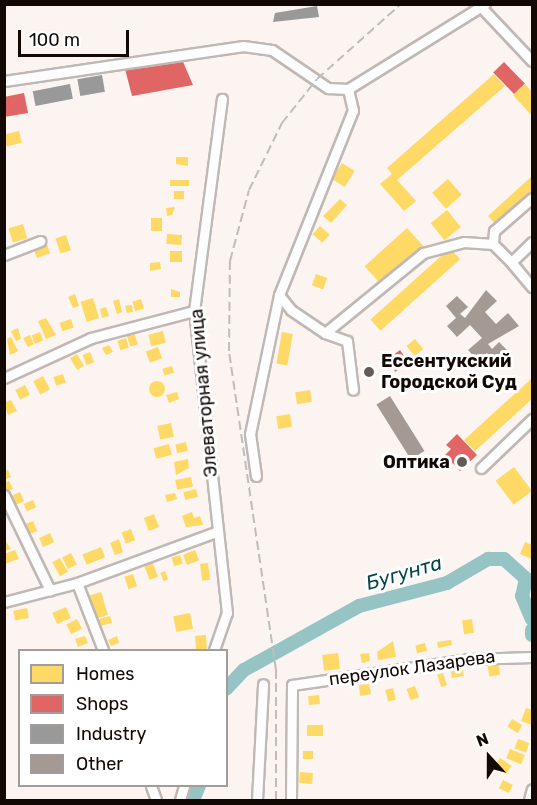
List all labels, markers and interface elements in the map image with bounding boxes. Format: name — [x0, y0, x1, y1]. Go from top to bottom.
scale bar — [21, 18, 132, 56]
text: 100 m — [29, 29, 80, 51]
street label: Элеваторная улица — [186, 308, 222, 478]
place label: Ессентукский Городской Суд — [381, 351, 517, 394]
marker: Ессентукский Городской Суд — [362, 365, 376, 379]
place label: Оптика — [383, 451, 450, 473]
marker: Оптика — [455, 455, 469, 469]
water label: Бугунта — [363, 551, 445, 595]
street label: переулок Лазарева — [327, 646, 497, 690]
legend — [18, 649, 228, 787]
text: Homes — [76, 663, 134, 685]
text: Shops — [76, 693, 128, 715]
text: Industry — [76, 723, 146, 745]
north arrow — [459, 727, 519, 787]
text: N — [474, 729, 491, 751]
text: Other — [76, 753, 123, 775]

